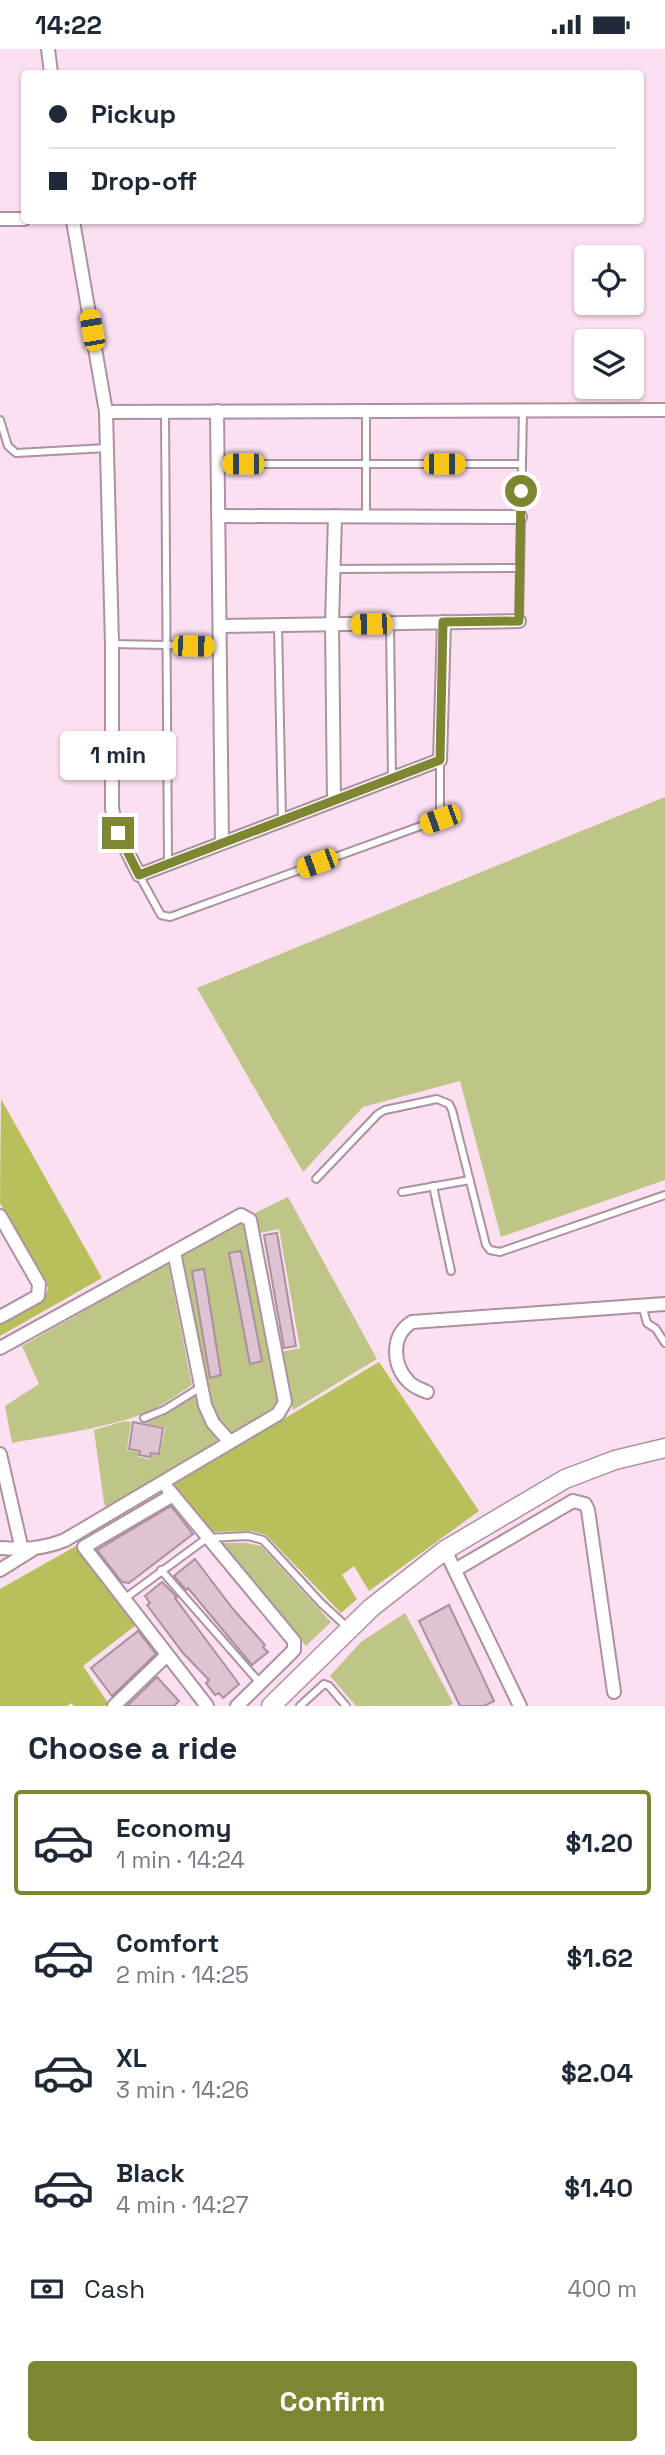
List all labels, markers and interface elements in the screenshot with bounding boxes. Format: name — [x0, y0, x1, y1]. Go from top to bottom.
text: 14:22 — [35, 8, 102, 42]
text: Pickup — [91, 97, 176, 131]
text: Drop-off — [91, 164, 197, 198]
map controls — [574, 245, 644, 399]
button: locate — [574, 245, 644, 315]
car — [79, 307, 106, 353]
button: layers — [574, 329, 644, 399]
car — [223, 454, 265, 475]
car — [424, 454, 466, 475]
route start — [505, 475, 537, 507]
car — [350, 613, 393, 635]
car — [172, 635, 215, 657]
callout: 1 min — [60, 731, 176, 781]
text: 1 min — [90, 740, 146, 770]
car — [417, 802, 464, 836]
route end — [102, 817, 134, 849]
car — [294, 846, 341, 880]
text: Choose a ride — [28, 1728, 238, 1768]
icon: car — [32, 1811, 95, 1874]
text: Economy — [116, 1811, 232, 1845]
text: $1.20 — [565, 1826, 633, 1860]
text: 1 min · 14:24 — [116, 1845, 245, 1875]
icon: car — [32, 1926, 95, 1989]
text: Comfort — [116, 1926, 219, 1960]
text: $1.62 — [567, 1941, 633, 1975]
text: 2 min · 14:25 — [116, 1960, 249, 1990]
icon: car — [32, 2041, 95, 2104]
text: XL — [116, 2041, 147, 2075]
text: $2.04 — [561, 2056, 633, 2090]
text: 3 min · 14:26 — [116, 2075, 249, 2105]
icon: car — [32, 2156, 95, 2219]
text: Black — [116, 2156, 185, 2190]
text: $1.40 — [564, 2171, 633, 2205]
text: 4 min · 14:27 — [116, 2190, 248, 2220]
icon: cash — [28, 2270, 66, 2308]
text: Cash — [84, 2272, 145, 2306]
text: 400 m — [567, 2274, 637, 2304]
button: Confirm — [28, 2361, 637, 2441]

